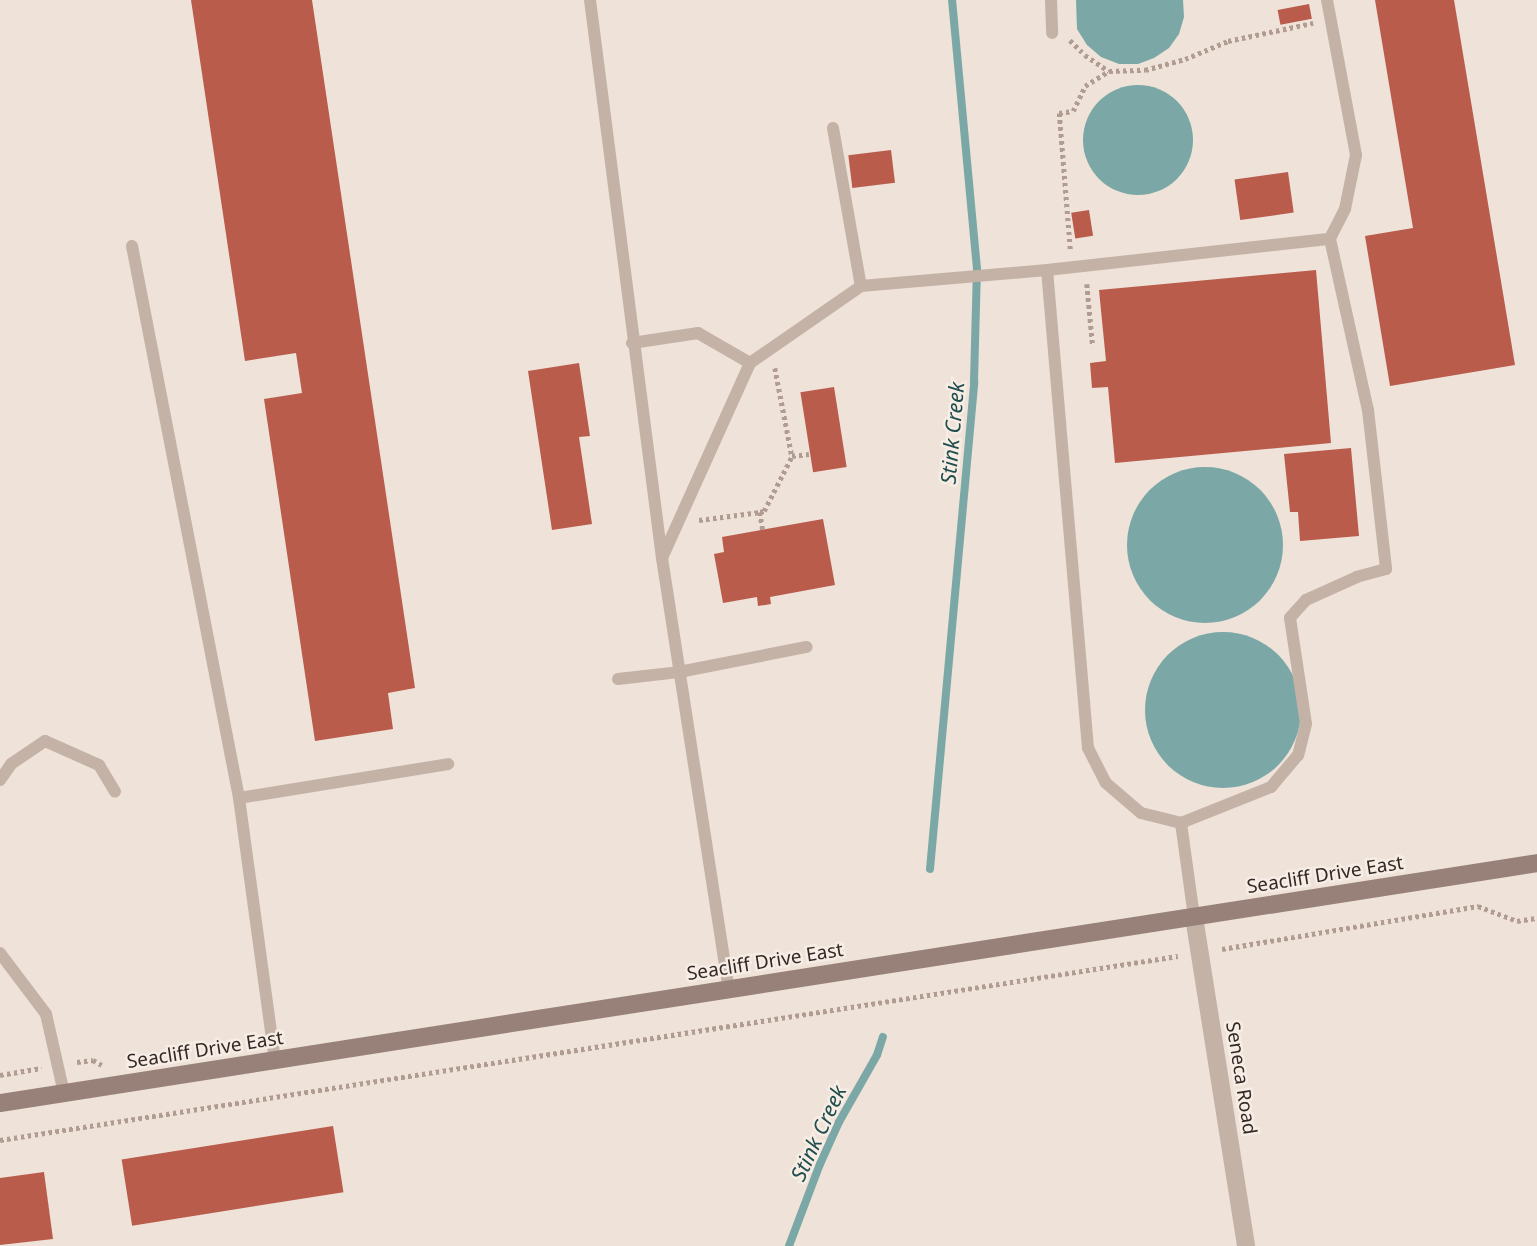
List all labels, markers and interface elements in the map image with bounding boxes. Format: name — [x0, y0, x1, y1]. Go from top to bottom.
water label: Stink Creek — [935, 381, 969, 485]
street label: Seacliff Drive East — [1245, 851, 1405, 899]
street label: Seacliff Drive East — [685, 938, 845, 986]
street label: Seneca Road — [1221, 1020, 1261, 1136]
street label: Seacliff Drive East — [125, 1026, 285, 1074]
water label: Stink Creek — [785, 1081, 851, 1185]

